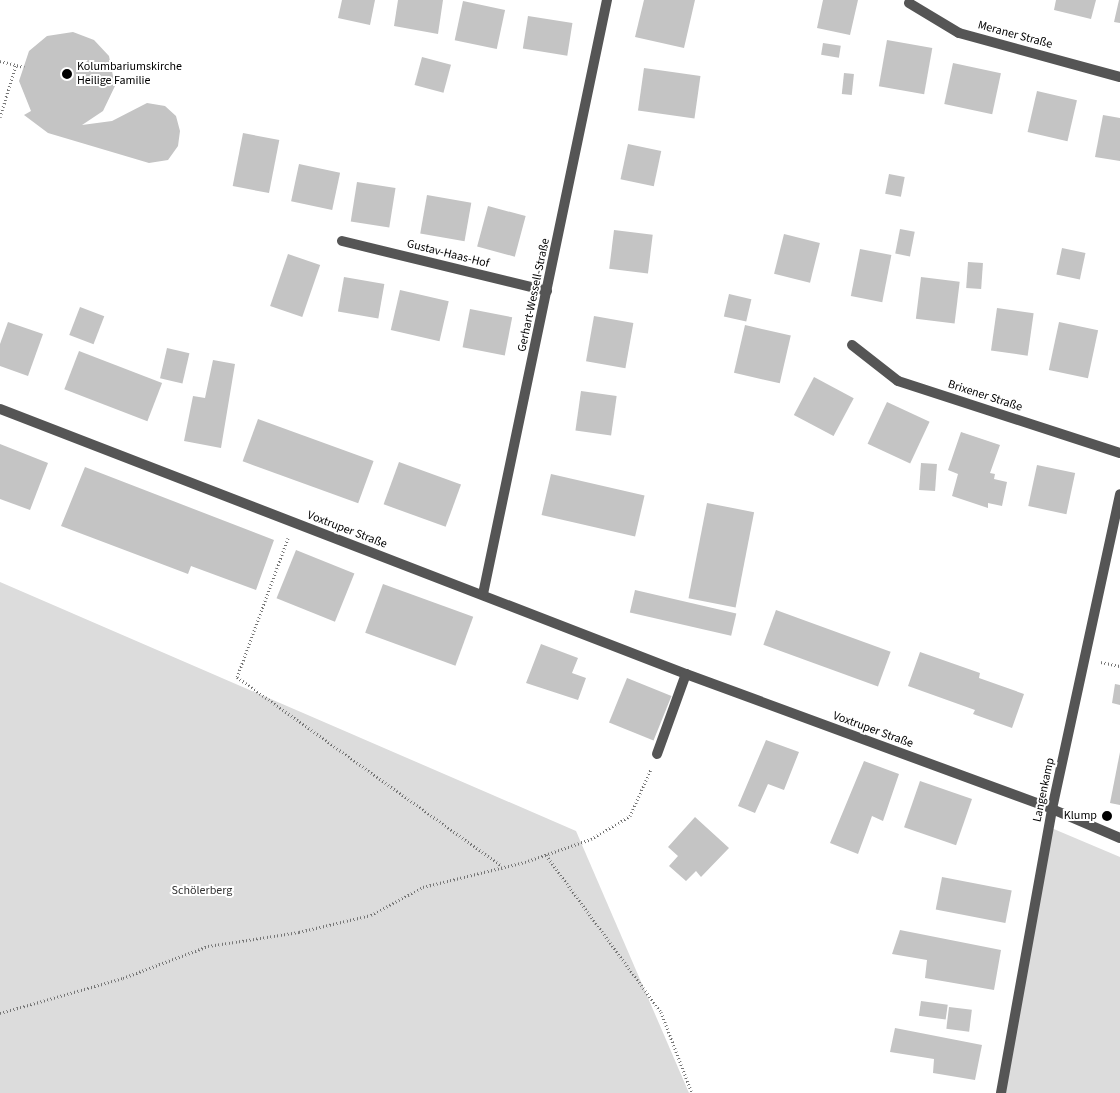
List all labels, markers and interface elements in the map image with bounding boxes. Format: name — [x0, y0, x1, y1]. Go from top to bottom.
street label: Meraner Straße — [976, 18, 1054, 52]
place label: Kolumbariumskirche Heilige Familie — [77, 60, 182, 88]
marker: Kolumbariumskirche Heilige Familie — [61, 68, 73, 80]
street label: Gustav-Haas-Hof — [405, 237, 491, 271]
street label: Gerhart-Wessell-Straße — [515, 237, 553, 353]
street label: Brixener Straße — [946, 377, 1024, 415]
street label: Voxtruper Straße — [305, 508, 389, 552]
street label: Voxtruper Straße — [831, 709, 915, 751]
street label: Langenkamp — [1030, 757, 1058, 823]
place label: Klump — [1064, 809, 1097, 823]
marker: Klump — [1101, 810, 1113, 822]
park label: Schölerberg — [172, 884, 232, 898]

